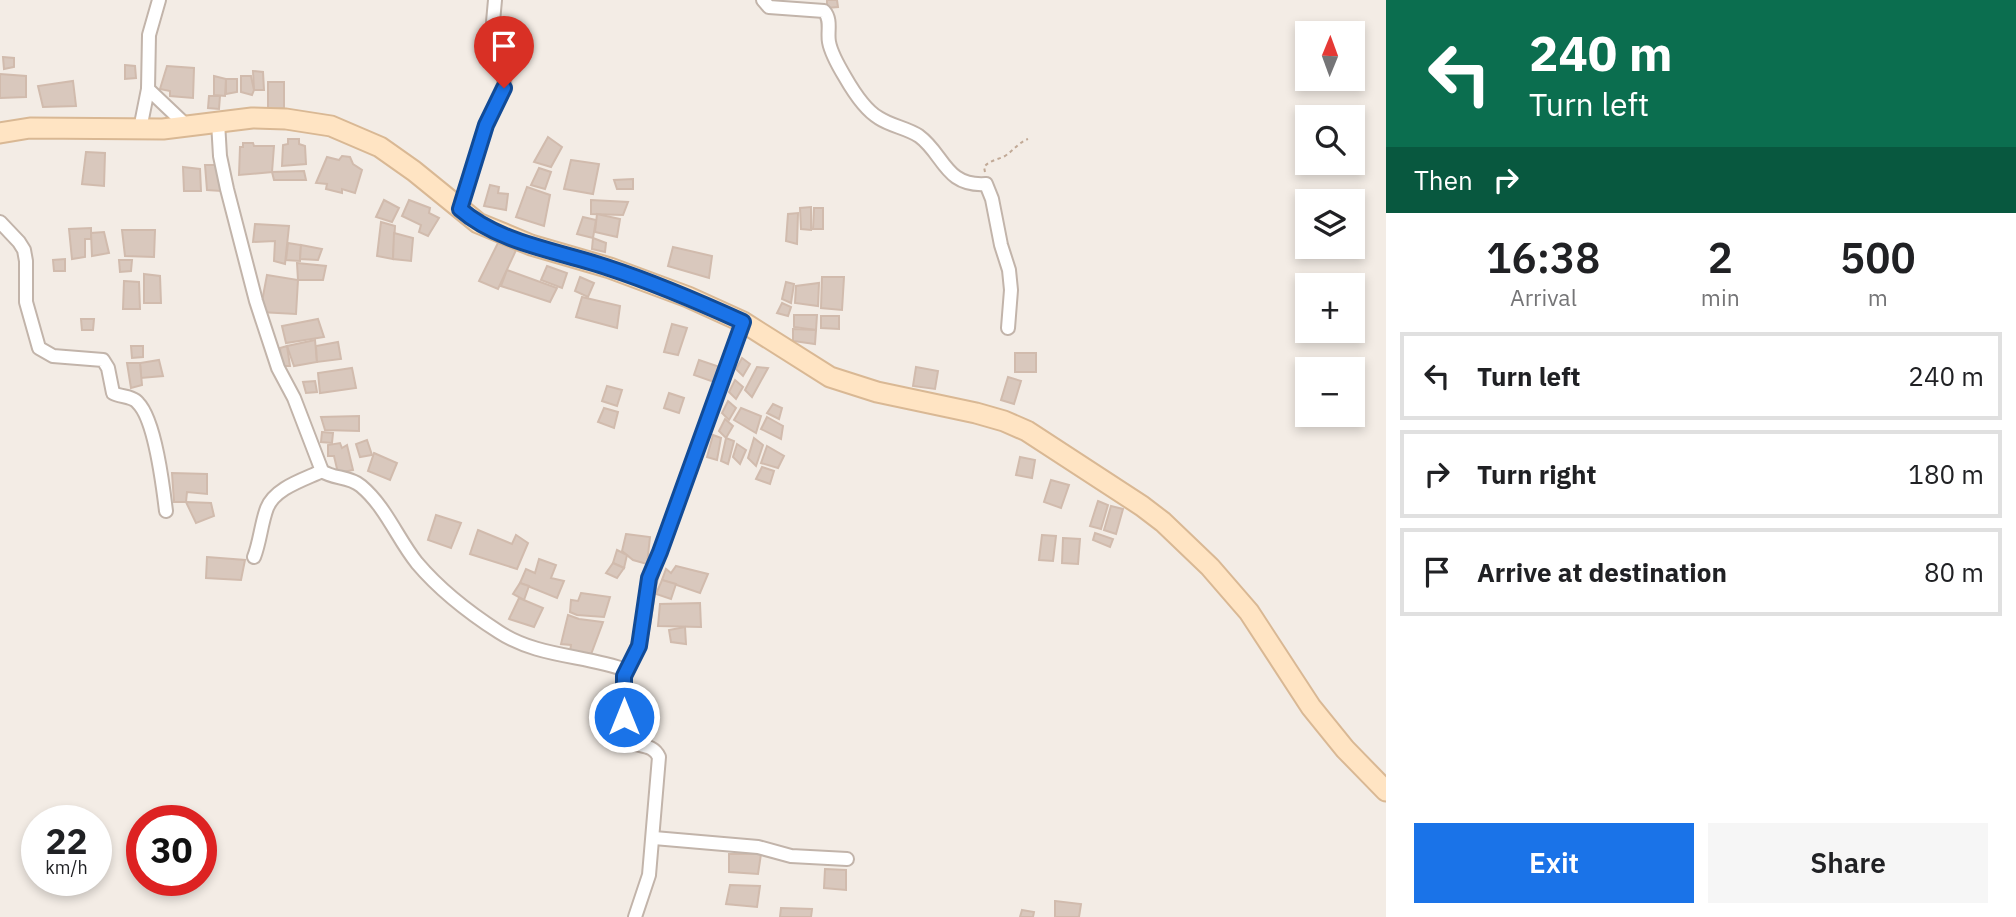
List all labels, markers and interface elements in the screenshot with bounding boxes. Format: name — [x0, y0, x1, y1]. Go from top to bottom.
pin — [474, 16, 534, 88]
north arrow — [1295, 21, 1365, 91]
map controls — [1295, 21, 1365, 427]
text: 240 m — [1529, 21, 1673, 84]
icon: arrive — [485, 27, 523, 65]
icon: left — [1414, 28, 1505, 119]
text: Turn left — [1529, 83, 1649, 125]
button: search — [1295, 105, 1365, 175]
icon: right — [1487, 161, 1525, 199]
text: Then — [1414, 163, 1473, 197]
button: layers — [1295, 189, 1365, 259]
text: 16:38 — [1486, 230, 1601, 285]
text: 2 — [1708, 230, 1733, 285]
text: 500 — [1840, 230, 1916, 285]
button: + — [1295, 273, 1365, 343]
text: Arrival — [1510, 282, 1577, 312]
text: min — [1701, 282, 1740, 312]
text: m — [1868, 282, 1888, 312]
button: − — [1295, 357, 1365, 427]
icon: left — [1418, 357, 1456, 395]
text: Turn left — [1477, 359, 1580, 393]
text: 240 m — [1908, 359, 1984, 393]
icon: right — [1418, 455, 1456, 493]
text: Turn right — [1477, 457, 1596, 491]
text: 180 m — [1908, 457, 1984, 491]
icon: arrive — [1418, 553, 1456, 591]
text: Arrive at destination — [1477, 555, 1727, 589]
text: 80 m — [1924, 555, 1984, 589]
position arrow — [587, 680, 661, 754]
speed limit sign: 30 — [126, 805, 217, 896]
text: 22 — [45, 818, 88, 864]
button: Exit — [1414, 823, 1694, 903]
button: Share — [1708, 823, 1988, 903]
text: km/h — [45, 856, 88, 879]

